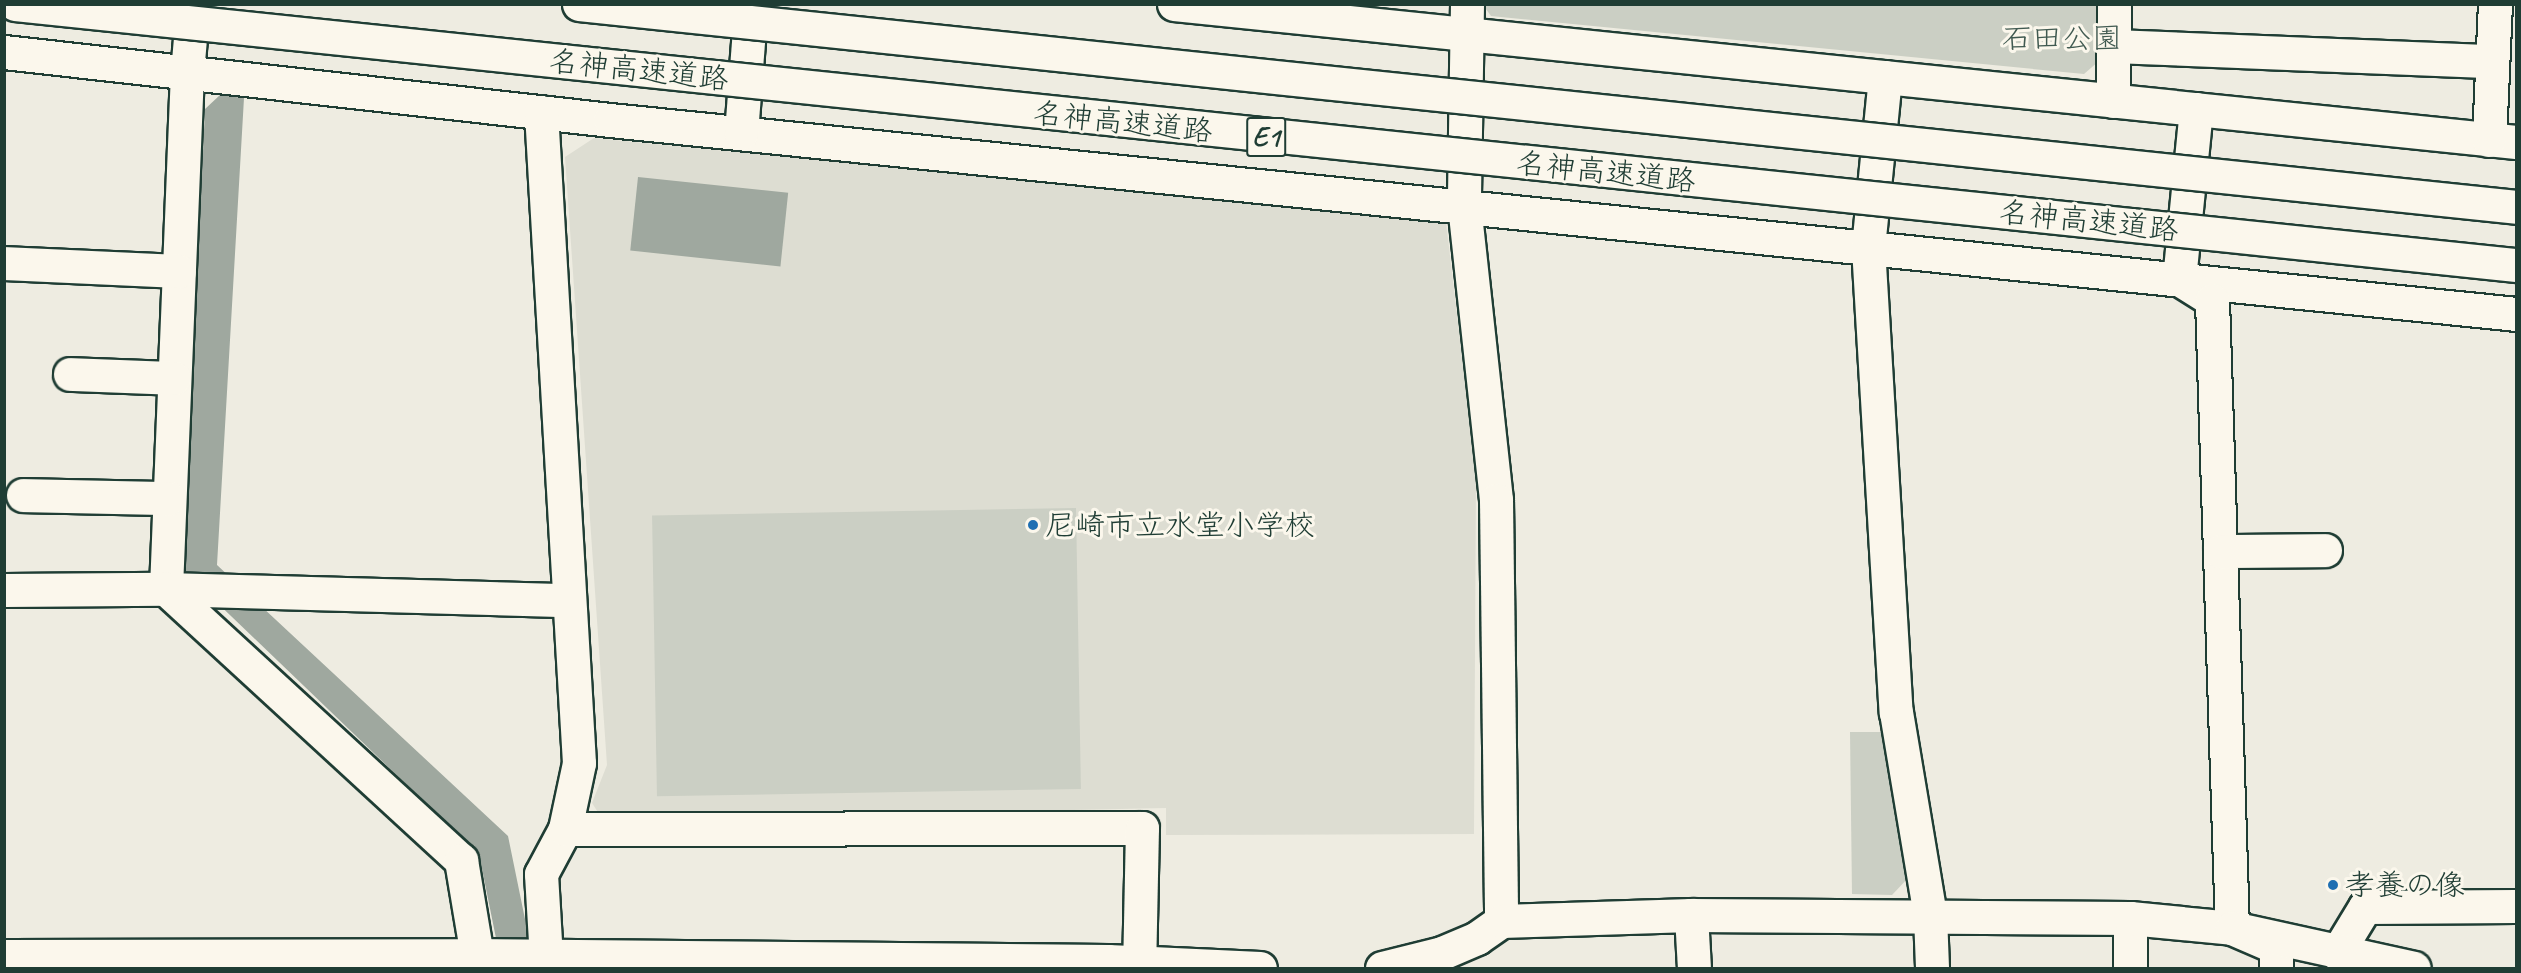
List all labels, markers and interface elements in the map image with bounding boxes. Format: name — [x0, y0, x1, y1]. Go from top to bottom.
park label: 石田公園 — [2002, 20, 2122, 56]
street label: 名神高速道路 — [548, 43, 730, 97]
street label: 名神高速道路 — [1032, 95, 1214, 149]
road number: E1 — [1245, 112, 1287, 162]
street label: 名神高速道路 — [1515, 145, 1697, 199]
street label: 名神高速道路 — [1998, 194, 2180, 248]
place label: 尼崎市立水堂小学校 — [1045, 507, 1315, 543]
marker: 尼崎市立水堂小学校 — [1026, 518, 1040, 532]
place label: 孝養の像 — [2345, 867, 2465, 903]
marker: 孝養の像 — [2326, 878, 2340, 892]

